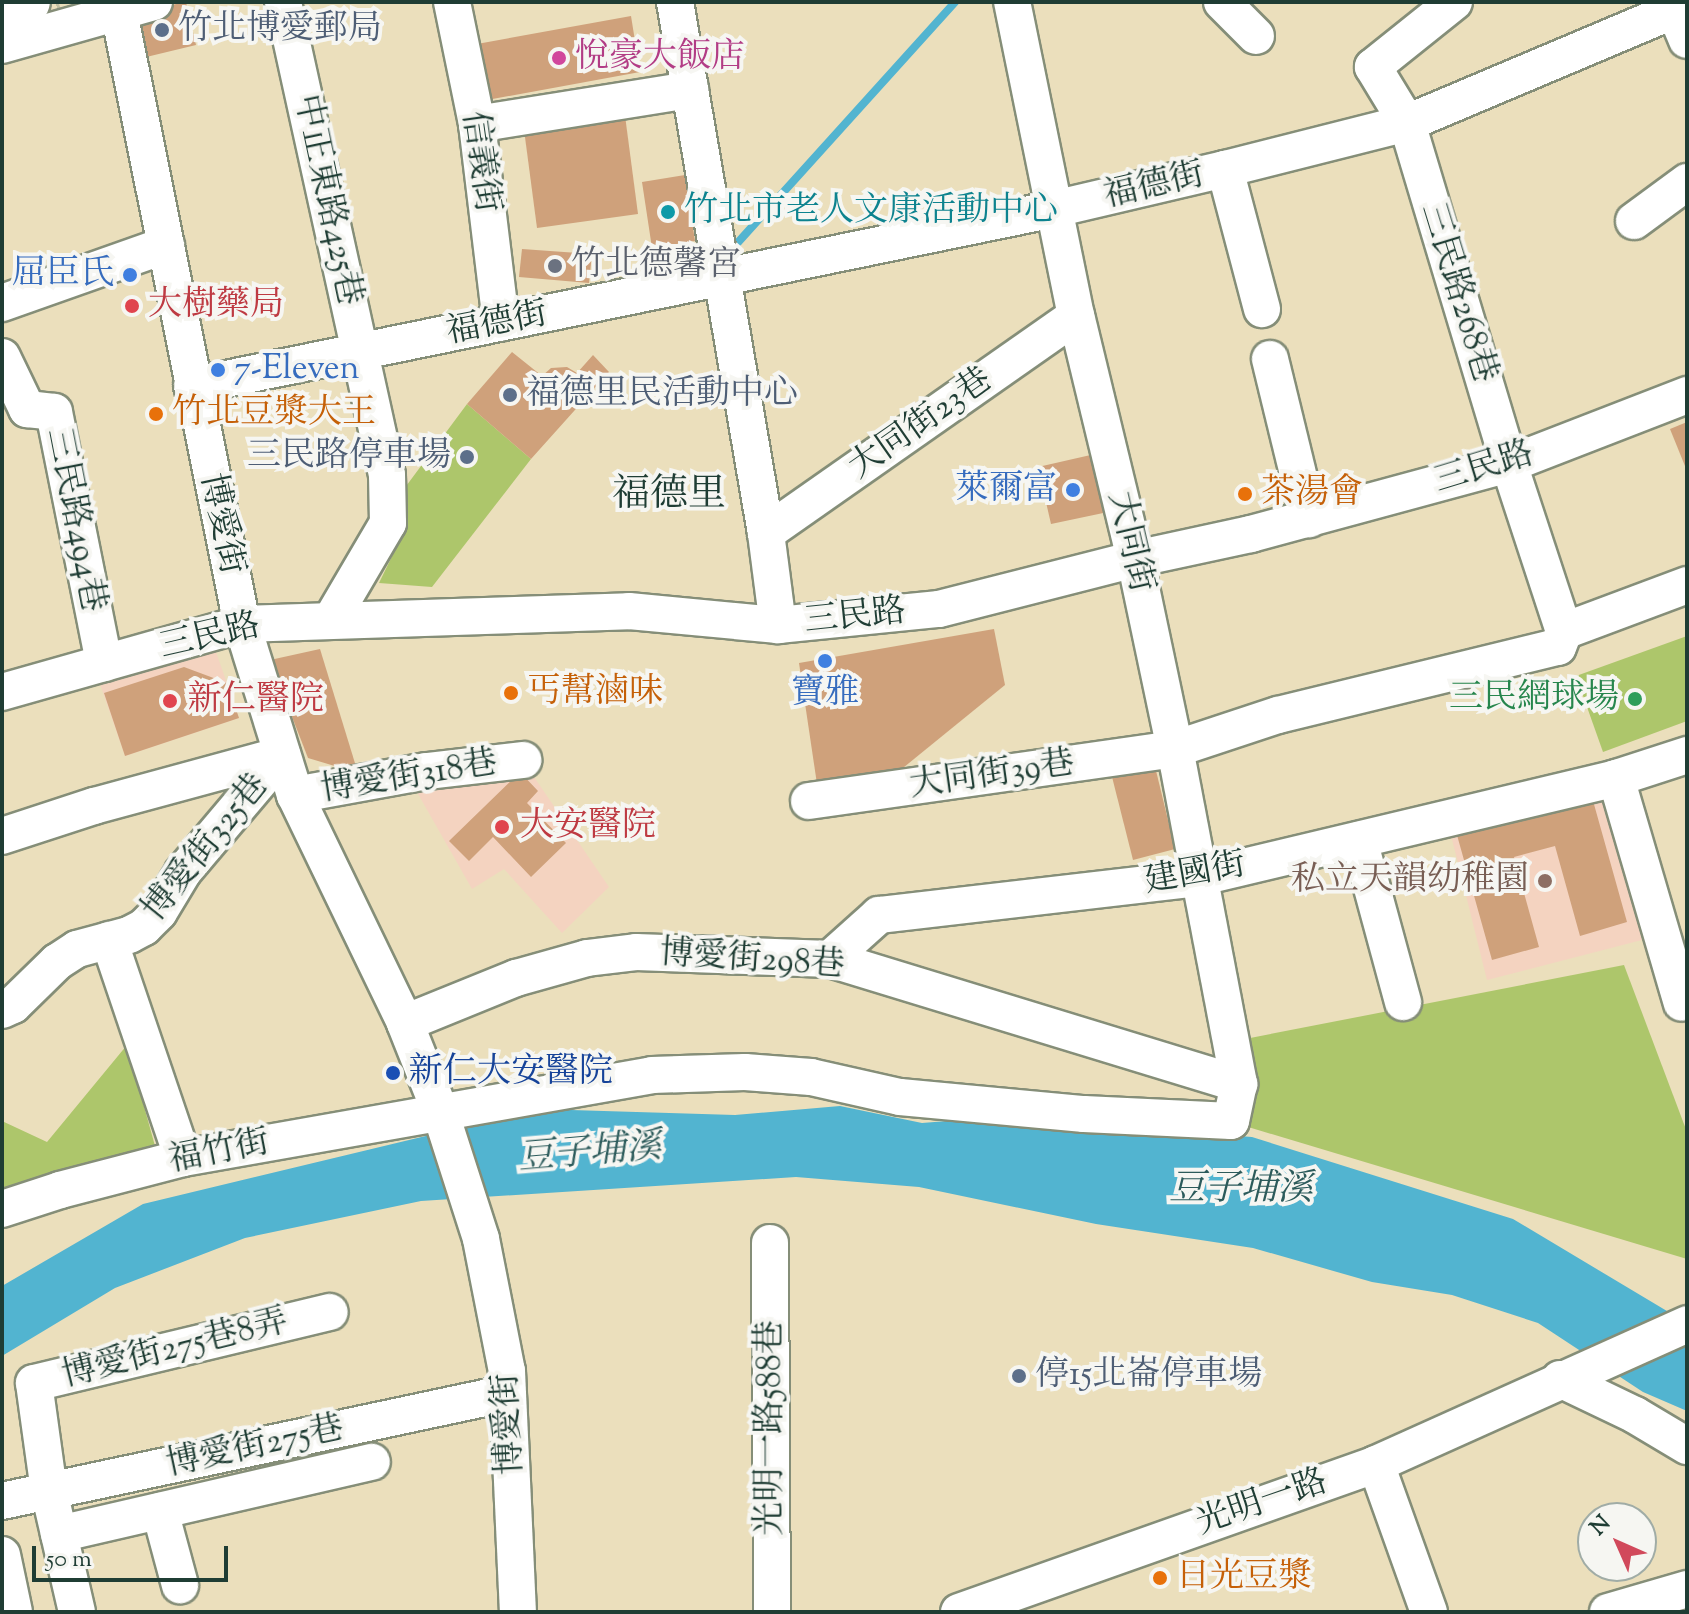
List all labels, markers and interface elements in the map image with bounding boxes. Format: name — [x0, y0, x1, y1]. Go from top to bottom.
place label: 竹北博愛郵局 — [178, 10, 382, 50]
marker: 竹北博愛郵局 — [153, 21, 171, 39]
place label: 悅豪大飯店 — [575, 38, 745, 78]
marker: 悅豪大飯店 — [550, 49, 568, 67]
street label: 中正東路425巷 — [285, 91, 369, 309]
street label: 信義街 — [453, 109, 507, 215]
street label: 福德街 — [1100, 155, 1208, 217]
place label: 竹北市老人文康活動中心 — [684, 192, 1058, 232]
street label: 三民路268巷 — [1411, 198, 1505, 388]
marker: 竹北市老人文康活動中心 — [659, 203, 677, 221]
place label: 竹北德馨宮 — [571, 246, 741, 286]
place label: 屈臣氏 — [12, 255, 114, 295]
marker: 竹北德馨宮 — [546, 257, 564, 275]
marker: 屈臣氏 — [121, 266, 139, 284]
place label: 大樹藥局 — [148, 286, 284, 326]
street label: 福德街 — [443, 294, 551, 354]
marker: 大樹藥局 — [123, 297, 141, 315]
place label: 7-Eleven — [234, 350, 360, 390]
street label: 大同街23巷 — [841, 360, 1001, 488]
marker: 7-Eleven — [209, 361, 227, 379]
place label: 福德里民活動中心 — [526, 375, 798, 415]
marker: 福德里民活動中心 — [501, 386, 519, 404]
place label: 竹北豆漿大王 — [172, 394, 376, 434]
marker: 竹北豆漿大王 — [147, 405, 165, 423]
street label: 三民路494巷 — [37, 425, 113, 615]
street label: 三民路 — [1429, 434, 1539, 502]
place label: 三民路停車場 — [247, 437, 451, 477]
marker: 三民路停車場 — [458, 448, 476, 466]
street label: 博愛街 — [190, 470, 252, 578]
place label: 萊爾富 — [955, 470, 1057, 510]
district label: 福德里 — [612, 474, 726, 520]
place label: 茶湯會 — [1261, 474, 1363, 514]
marker: 萊爾富 — [1064, 481, 1082, 499]
marker: 茶湯會 — [1236, 485, 1254, 503]
street label: 大同街 — [1099, 488, 1161, 596]
street label: 三民路 — [802, 591, 908, 643]
street label: 三民路 — [156, 606, 264, 668]
marker: 寶雅 — [816, 652, 834, 670]
place label: 丐幫滷味 — [527, 673, 663, 713]
place label: 寶雅 — [791, 674, 859, 714]
place label: 三民網球場 — [1449, 679, 1619, 719]
place label: 新仁醫院 — [188, 681, 324, 721]
marker: 丐幫滷味 — [502, 684, 520, 702]
marker: 新仁醫院 — [159, 690, 181, 712]
marker: 三民網球場 — [1626, 690, 1644, 708]
street label: 博愛街318巷 — [318, 743, 500, 811]
street label: 大同街39巷 — [907, 743, 1077, 807]
street label: 博愛街325巷 — [134, 766, 278, 930]
place label: 大安醫院 — [520, 807, 656, 847]
marker: 大安醫院 — [491, 816, 513, 838]
street label: 建國街 — [1141, 845, 1249, 903]
place label: 私立天韻幼稚園 — [1291, 861, 1529, 901]
marker: 私立天韻幼稚園 — [1536, 872, 1554, 890]
street label: 博愛街298巷 — [658, 933, 846, 987]
place label: 新仁大安醫院 — [409, 1053, 613, 1093]
marker: 新仁大安醫院 — [384, 1064, 402, 1082]
street label: 福竹街 — [165, 1122, 273, 1182]
water label: 豆子埔溪 — [516, 1126, 664, 1182]
water label: 豆子埔溪 — [1169, 1169, 1313, 1213]
street label: 博愛街275巷8弄 — [58, 1301, 292, 1397]
street label: 光明一路588巷 — [751, 1320, 791, 1536]
place label: 停15北崙停車場 — [1035, 1356, 1262, 1396]
marker: 停15北崙停車場 — [1010, 1367, 1028, 1385]
street label: 博愛街 — [486, 1372, 532, 1476]
street label: 博愛街275巷 — [162, 1408, 348, 1486]
street label: 光明一路 — [1191, 1462, 1333, 1544]
north arrow — [1577, 1502, 1657, 1582]
text: N — [1584, 1509, 1619, 1544]
scale bar — [36, 1530, 232, 1580]
text: 50 m — [46, 1543, 92, 1577]
place label: 日光豆漿 — [1176, 1558, 1312, 1598]
marker: 日光豆漿 — [1151, 1569, 1169, 1587]

